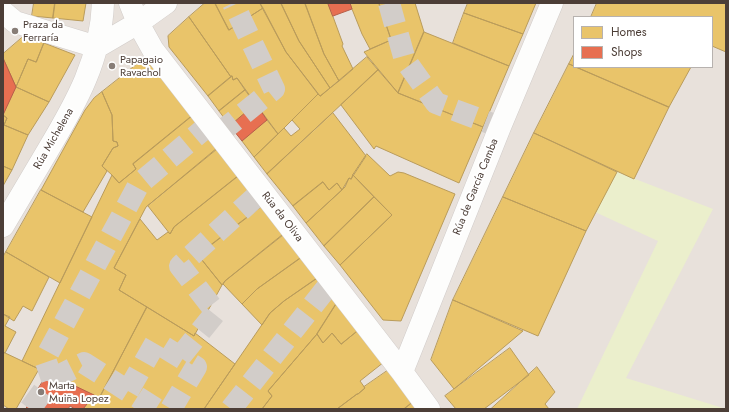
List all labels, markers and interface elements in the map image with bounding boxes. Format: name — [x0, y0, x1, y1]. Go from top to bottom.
legend — [573, 16, 713, 68]
place label: Praza da Ferraría — [23, 18, 63, 44]
text: Homes — [611, 23, 647, 41]
marker: Praza da Ferraría — [10, 26, 20, 36]
text: Shops — [611, 43, 642, 61]
place label: Papagaio Ravachol — [120, 53, 163, 79]
marker: Papagaio Ravachol — [107, 61, 117, 71]
street label: Rúa Michelena — [31, 106, 77, 172]
street label: Rúa de García Camba — [451, 137, 501, 237]
street label: Rúa da Oliva — [258, 189, 306, 245]
place label: Marta Muiña Lopez — [49, 379, 109, 405]
marker: Marta Muiña Lopez — [36, 387, 46, 397]

